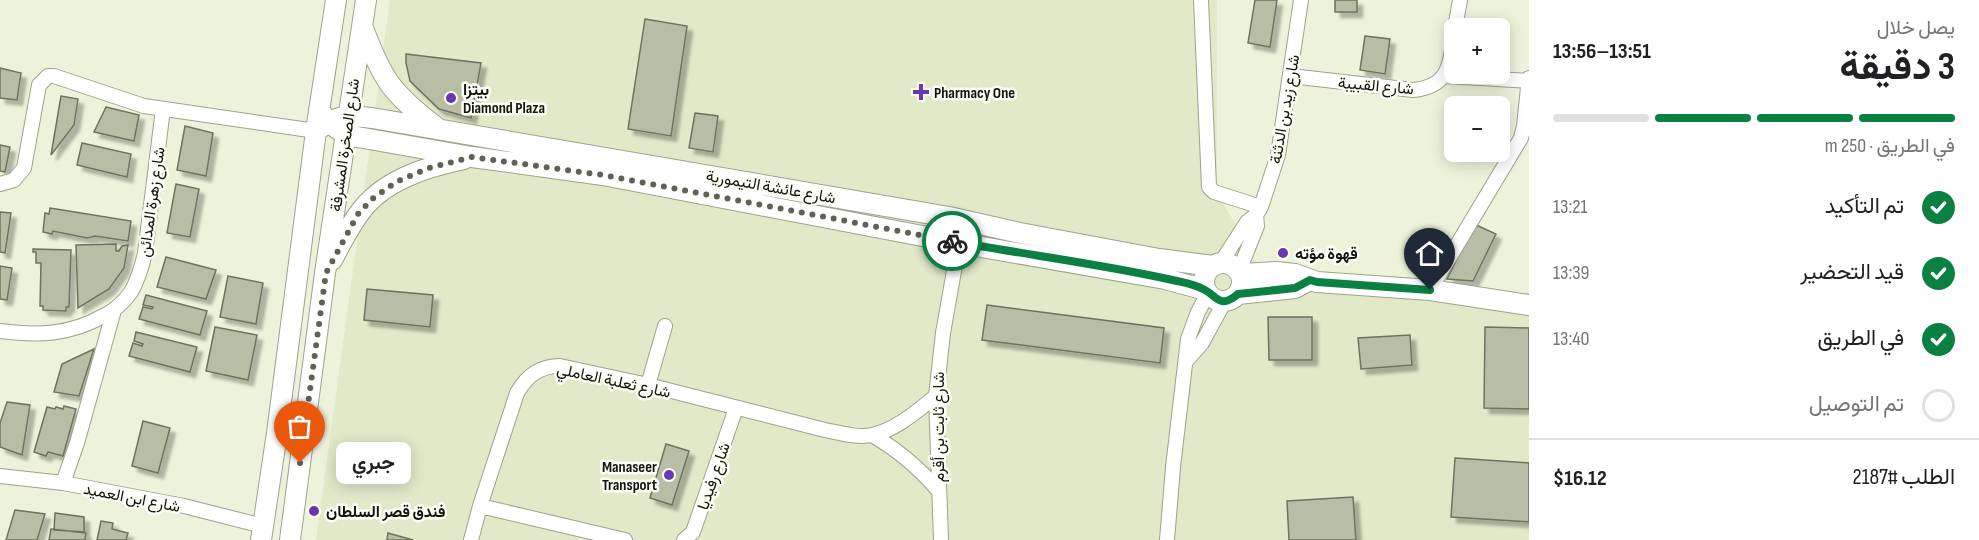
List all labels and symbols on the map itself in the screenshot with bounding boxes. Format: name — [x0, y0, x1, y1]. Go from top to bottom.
street label: شارع زيد بن الدثنة — [1266, 53, 1305, 166]
street label: شارع القبيبة — [1337, 74, 1415, 100]
street label: شارع الصخرة المشرفة — [327, 77, 365, 213]
place label: بيتزا Diamond Plaza — [463, 81, 545, 118]
marker: Pharmacy One — [912, 83, 930, 101]
place label: Pharmacy One — [934, 84, 1015, 103]
marker: بيتزا Diamond Plaza — [444, 91, 458, 105]
street label: شارع زهرة المدائن — [135, 146, 171, 259]
street label: شارع عائشة التيمورية — [704, 167, 837, 209]
courier — [922, 211, 982, 271]
pin — [1404, 228, 1455, 290]
place label: قهوة مؤته — [1295, 245, 1358, 264]
marker: قهوة مؤته — [1276, 246, 1290, 260]
street label: شارع ثعلبة العاملي — [554, 360, 672, 406]
street label: شارع ثابت بن أقرم — [930, 372, 950, 482]
pin — [274, 401, 325, 463]
street label: شارع رفيديا — [694, 440, 736, 513]
callout: جبري — [336, 442, 411, 484]
place label: Manaseer Transport — [602, 458, 657, 495]
marker: Manaseer Transport — [662, 468, 676, 482]
street label: شارع ابن العميد — [82, 480, 182, 518]
place label: فندق قصر السلطان — [326, 503, 445, 522]
marker: فندق قصر السلطان — [307, 504, 321, 518]

